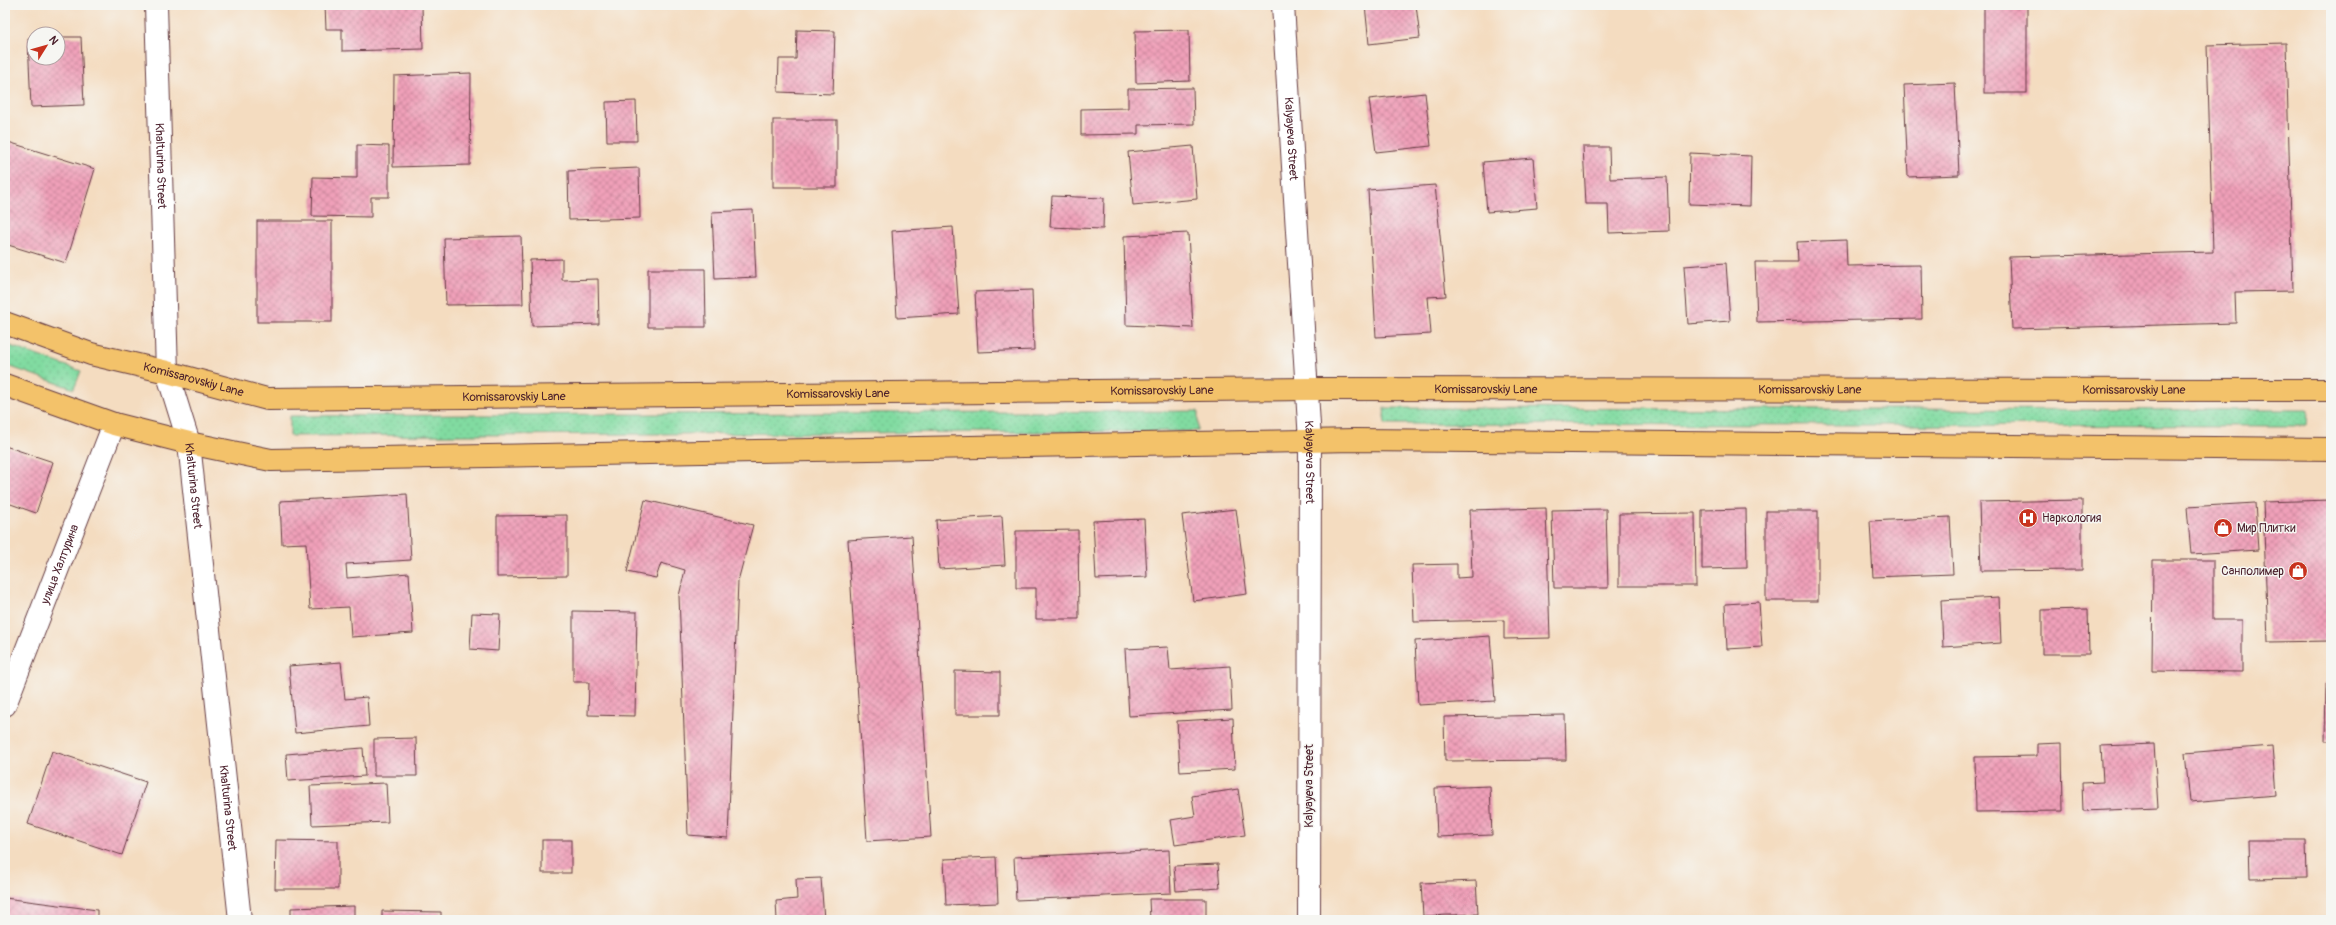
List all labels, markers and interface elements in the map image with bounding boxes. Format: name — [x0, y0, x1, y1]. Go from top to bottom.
north arrow — [26, 26, 66, 66]
text: N — [46, 33, 61, 48]
street label: Kalyayeva Street — [1281, 97, 1301, 181]
street label: Khalturina Street — [152, 123, 169, 209]
street label: Komissarovskiy Lane — [142, 360, 245, 400]
street label: Komissarovskiy Lane — [1434, 382, 1538, 397]
street label: Komissarovskiy Lane — [1758, 382, 1862, 398]
street label: Komissarovskiy Lane — [1110, 383, 1214, 399]
street label: Komissarovskiy Lane — [2082, 383, 2186, 398]
street label: Komissarovskiy Lane — [786, 386, 890, 402]
street label: Komissarovskiy Lane — [462, 389, 566, 405]
street label: Kalyayeva Street — [1301, 420, 1317, 504]
street label: Khalturina Street — [181, 442, 205, 530]
hospital icon: Наркология — [2017, 507, 2039, 529]
place label: Наркология — [2042, 511, 2102, 526]
shop icon: Мир Плитки — [2212, 517, 2234, 539]
place label: Мир Плитки — [2237, 521, 2296, 536]
street label: улица Халтурина — [37, 522, 83, 607]
shop icon: Санполимер — [2287, 560, 2309, 582]
place label: Санполимер — [2221, 564, 2284, 579]
street label: Kalyayeva Street — [1302, 744, 1317, 828]
street label: Khalturina Street — [215, 764, 240, 852]

